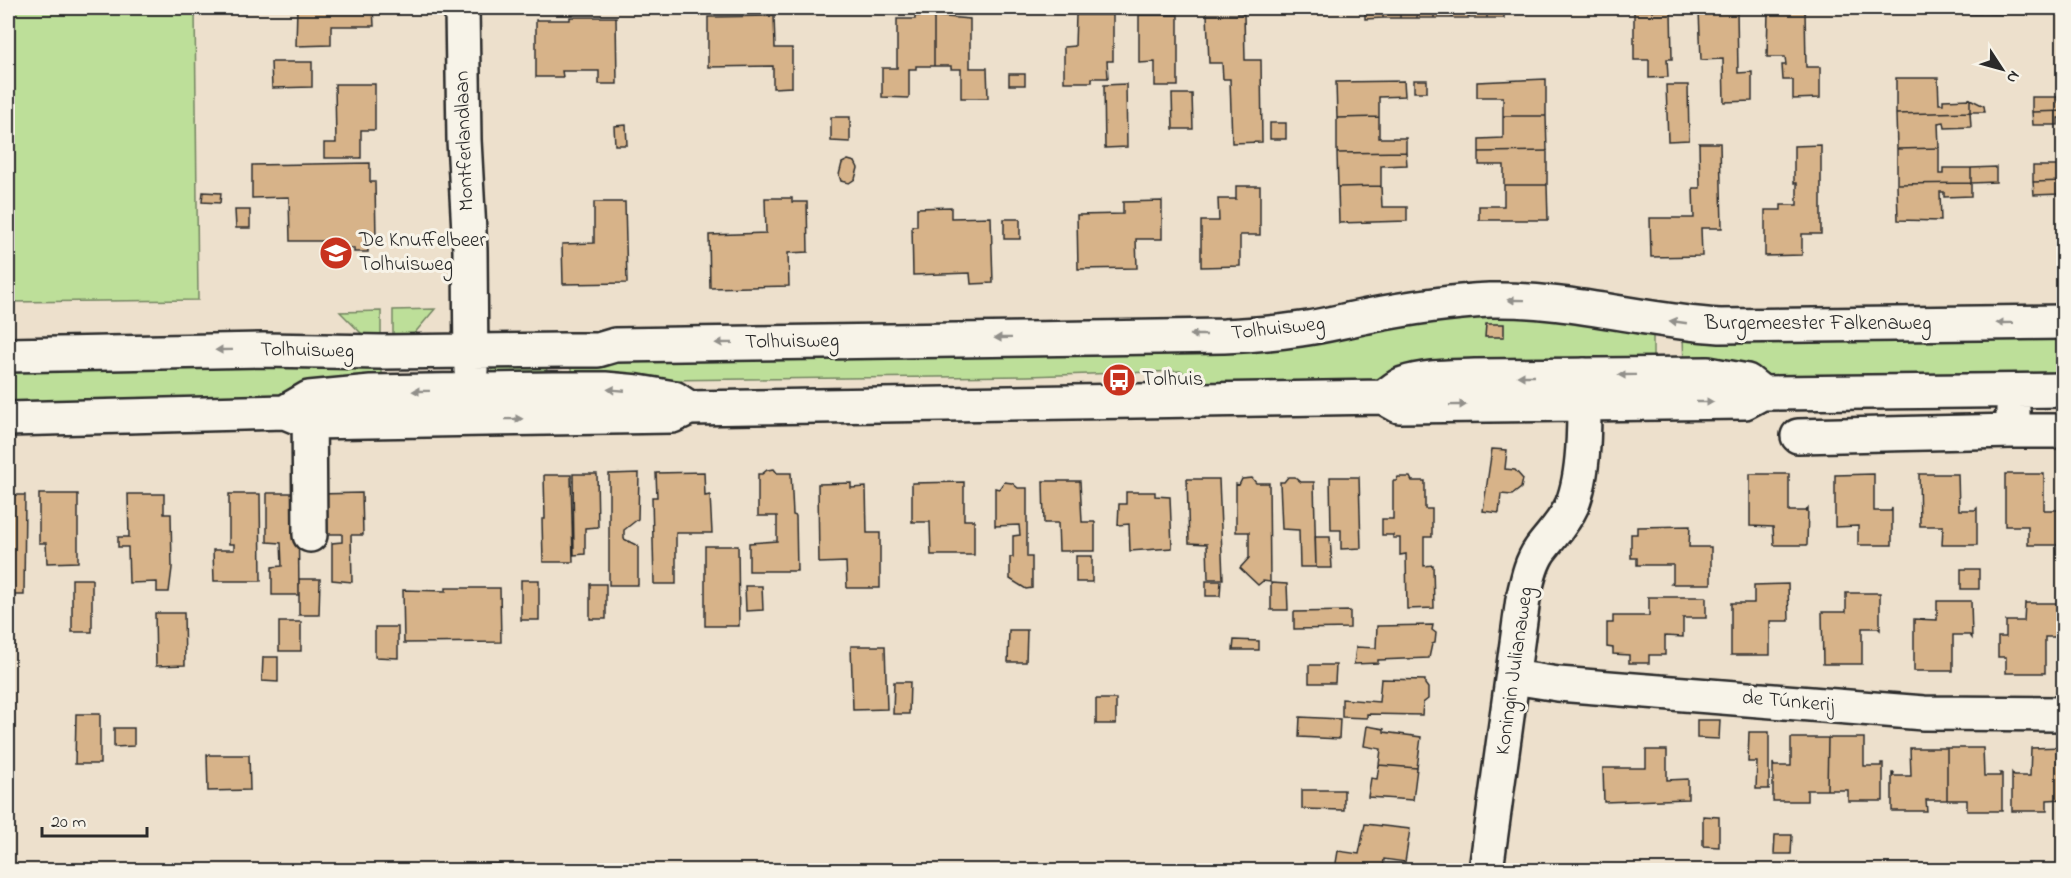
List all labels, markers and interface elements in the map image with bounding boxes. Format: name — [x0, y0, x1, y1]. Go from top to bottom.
north arrow — [1972, 39, 2032, 99]
text: N — [2000, 65, 2025, 88]
street label: Montferlandlaan — [448, 70, 482, 212]
place label: De Knuffelbeer Tolhuisweg — [358, 226, 486, 282]
school or university icon: De Knuffelbeer Tolhuisweg — [318, 235, 354, 271]
one-way arrow — [1507, 296, 1526, 305]
street label: Tolhuisweg — [1230, 309, 1327, 351]
street label: Burgemeester Falkenaweg — [1704, 309, 1931, 341]
one-way arrow — [1668, 318, 1687, 327]
one-way arrow — [1996, 318, 2015, 328]
street label: Tolhuisweg — [745, 326, 839, 360]
one-way arrow — [1188, 330, 1207, 340]
one-way arrow — [993, 334, 1012, 343]
street label: Tolhuisweg — [260, 335, 354, 369]
one-way arrow — [715, 338, 734, 348]
one-way arrow — [214, 346, 233, 355]
bus stop icon: Tolhuis — [1101, 362, 1137, 398]
place label: Tolhuis — [1142, 365, 1203, 395]
one-way arrow — [1617, 370, 1636, 380]
one-way arrow — [1516, 371, 1535, 381]
one-way arrow — [607, 385, 626, 395]
one-way arrow — [412, 386, 431, 396]
one-way arrow — [1696, 397, 1715, 407]
one-way arrow — [1448, 400, 1467, 410]
one-way arrow — [505, 414, 524, 424]
street label: Koningin Julianaweg — [1488, 585, 1544, 757]
street label: de Túnkerij — [1741, 683, 1836, 721]
scale bar — [42, 800, 147, 838]
text: 20 m — [51, 810, 86, 836]

